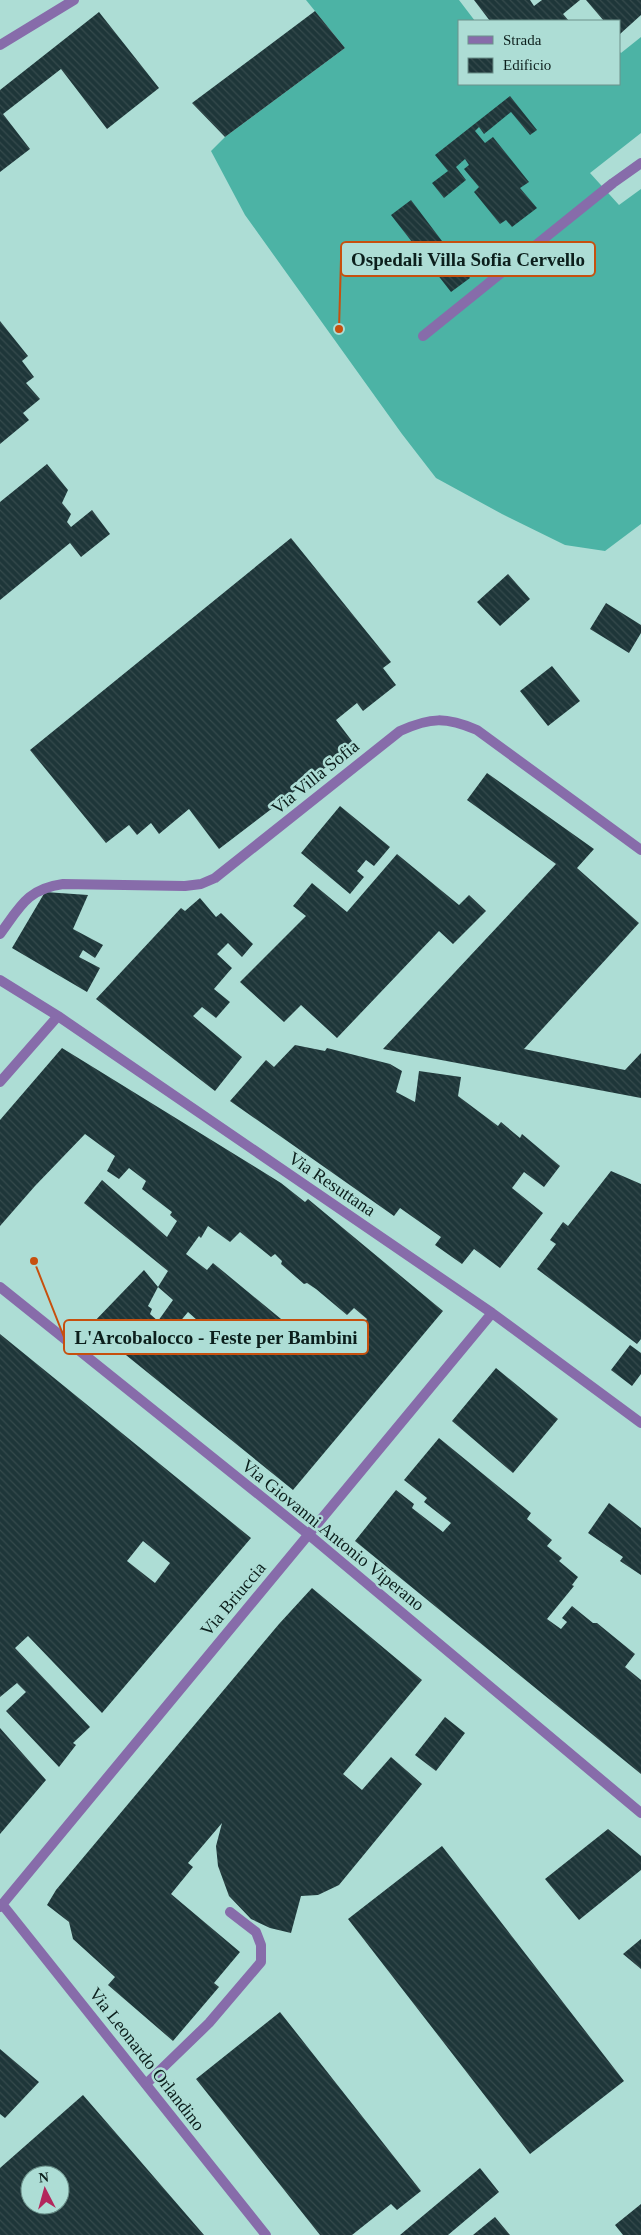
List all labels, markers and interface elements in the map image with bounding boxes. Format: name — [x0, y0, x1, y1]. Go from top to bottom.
legend — [458, 20, 621, 85]
text: Strada — [503, 32, 542, 48]
text: Edificio — [503, 57, 551, 73]
callout: Ospedali Villa Sofia Cervello — [341, 242, 595, 276]
text: Ospedali Villa Sofia Cervello — [351, 249, 585, 270]
street label: Via Villa Sofia — [267, 736, 363, 818]
street label: Via Resuttana — [285, 1148, 379, 1220]
callout: L'Arcobalocco - Feste per Bambini — [64, 1320, 368, 1354]
text: L'Arcobalocco - Feste per Bambini — [74, 1327, 358, 1348]
street label: Via Giovanni Antonio Viperano — [238, 1455, 428, 1615]
street label: Via Briuccia — [196, 1558, 270, 1640]
street label: Via Leonardo Orlandino — [85, 1984, 209, 2134]
north arrow — [20, 2165, 70, 2215]
text: N — [38, 2170, 50, 2186]

